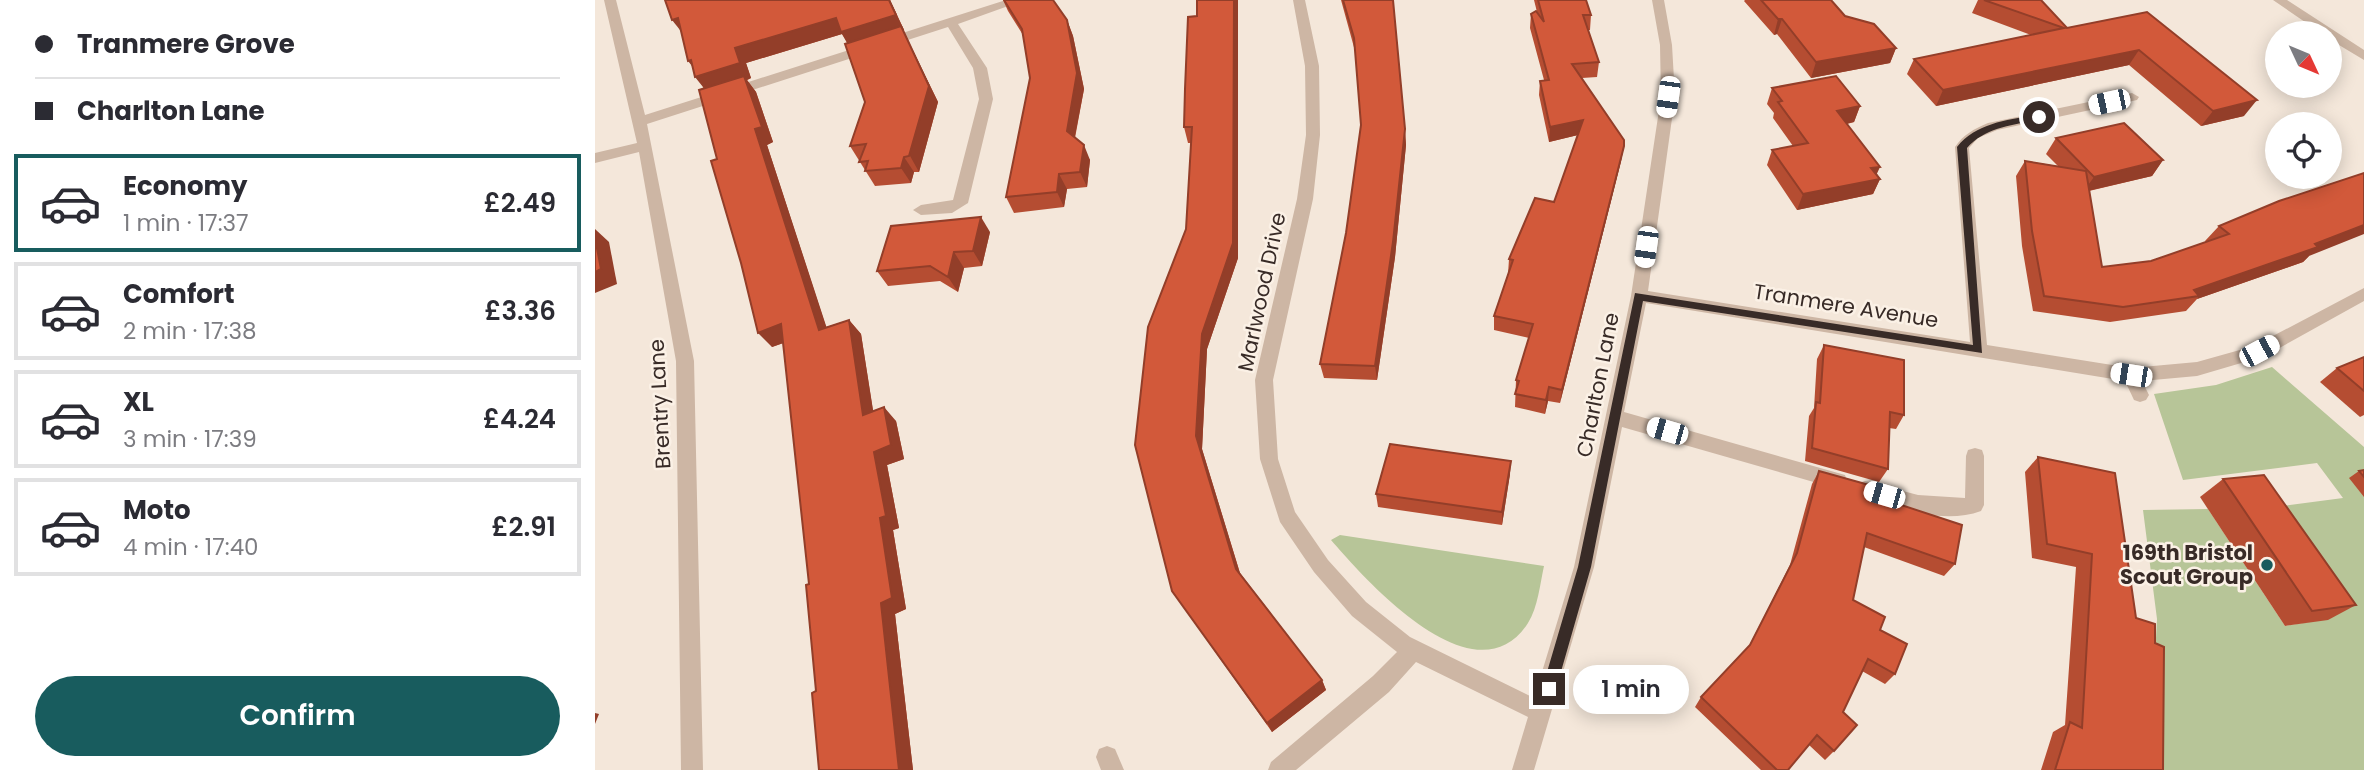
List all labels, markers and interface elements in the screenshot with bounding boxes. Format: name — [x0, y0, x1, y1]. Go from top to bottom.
north arrow — [2265, 21, 2341, 98]
map controls — [2265, 21, 2342, 189]
text: Tranmere Grove — [77, 26, 295, 62]
car — [1655, 75, 1682, 119]
car — [2087, 87, 2132, 117]
text: Charlton Lane — [77, 93, 265, 129]
route start — [2023, 101, 2055, 133]
button: locate — [2265, 112, 2342, 189]
text: Economy — [123, 168, 247, 204]
icon: car — [39, 172, 102, 235]
text: £2.49 — [484, 185, 556, 221]
text: 1 min · 17:37 — [123, 207, 249, 239]
street label: Marlwood Drive — [1231, 210, 1293, 374]
car — [1633, 225, 1660, 269]
text: Comfort — [123, 276, 235, 312]
street label: Tranmere Avenue — [1752, 277, 1941, 334]
icon: car — [39, 280, 102, 343]
text: £3.36 — [484, 293, 556, 329]
street label: Charlton Lane — [1569, 310, 1626, 460]
text: 2 min · 17:38 — [123, 315, 256, 347]
car — [2236, 332, 2283, 370]
street label: Brentry Lane — [642, 338, 677, 470]
car — [2109, 361, 2154, 389]
text: XL — [123, 384, 154, 420]
icon: car — [39, 388, 102, 451]
text: £4.24 — [483, 401, 556, 437]
car — [1644, 415, 1691, 447]
text: 3 min · 17:39 — [123, 423, 257, 455]
car — [1861, 479, 1908, 511]
text: Moto — [123, 492, 191, 528]
icon: car — [39, 496, 102, 559]
text: £2.91 — [492, 509, 556, 545]
text: 4 min · 17:40 — [123, 531, 259, 563]
place label: 169th Bristol Scout Group — [2120, 538, 2253, 591]
marker: 169th Bristol Scout Group — [2259, 557, 2275, 573]
callout: 1 min — [1573, 664, 1689, 714]
route end — [1533, 673, 1565, 705]
text: 1 min — [1601, 673, 1661, 705]
button: Confirm — [35, 676, 560, 756]

